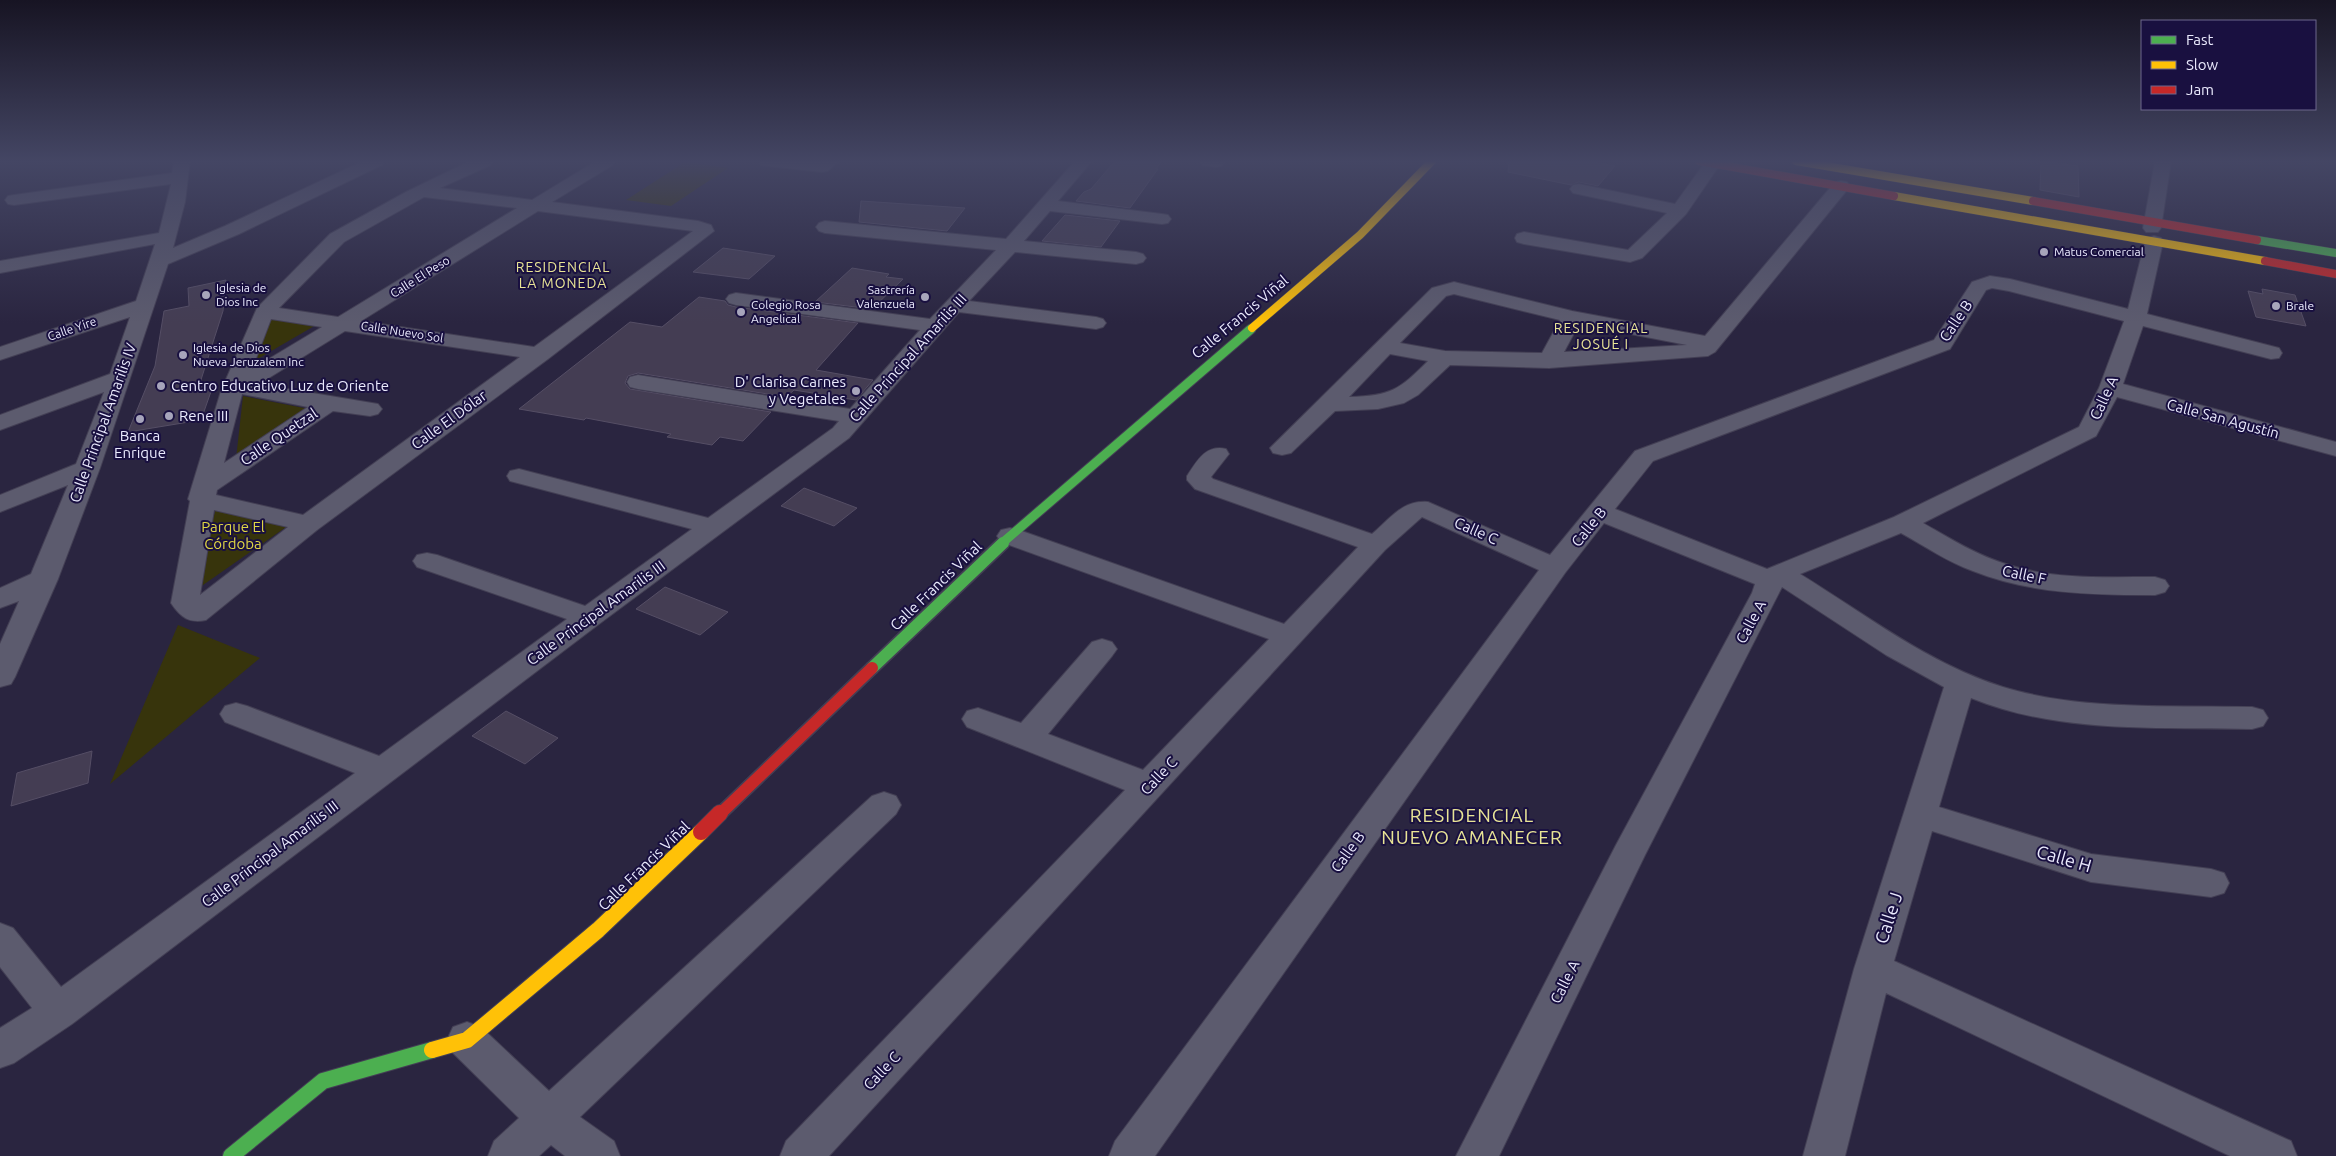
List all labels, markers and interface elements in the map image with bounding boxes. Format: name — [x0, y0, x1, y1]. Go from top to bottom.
legend — [2141, 20, 2316, 110]
text: Fast — [2186, 31, 2214, 48]
text: Slow — [2186, 56, 2219, 73]
text: Jam — [2186, 81, 2214, 98]
place label: Matus Comercial — [2054, 245, 2144, 258]
marker: Matus Comercial — [2038, 246, 2050, 258]
street label: Calle El Peso — [388, 253, 452, 300]
district label: RESIDENCIAL LA MONEDA — [516, 259, 610, 291]
street label: Calle Francis Viñal — [1188, 271, 1291, 362]
place label: Iglesia de Dios Inc — [216, 281, 266, 308]
place label: Sastrería Valenzuela — [856, 283, 915, 310]
marker: Iglesia de Dios Inc — [200, 289, 212, 301]
street label: Calle Principal Amarilis III — [846, 290, 970, 425]
marker: Sastrería Valenzuela — [919, 291, 931, 303]
street label: Calle B — [1936, 297, 1976, 345]
place label: Colegio Rosa Angelical — [751, 298, 821, 325]
place label: Brale — [2286, 299, 2314, 312]
marker: Brale — [2270, 300, 2282, 312]
marker: Colegio Rosa Angelical — [735, 306, 747, 318]
street label: Calle Yire — [46, 314, 98, 343]
street label: Calle Nuevo Sol — [360, 319, 444, 344]
district label: RESIDENCIAL JOSUÉ I — [1554, 320, 1648, 352]
street label: Calle Principal Amarilis IV — [66, 340, 139, 505]
place label: Iglesia de Dios Nueva Jeruzalem Inc — [193, 341, 304, 368]
marker: Iglesia de Dios Nueva Jeruzalem Inc — [177, 349, 189, 361]
place label: D' Clarisa Carnes y Vegetales — [735, 373, 846, 407]
street label: Calle A — [2086, 373, 2121, 422]
place label: Centro Educativo Luz de Oriente — [171, 377, 389, 394]
marker: Centro Educativo Luz de Oriente — [155, 380, 167, 392]
marker: D' Clarisa Carnes y Vegetales — [850, 385, 862, 397]
street label: Calle El Dólar — [408, 386, 490, 453]
street label: Calle San Agustín — [2165, 395, 2281, 442]
street label: Calle Quetzal — [237, 405, 321, 469]
place label: Rene III — [179, 407, 228, 424]
marker: Rene III — [163, 410, 175, 422]
marker: Banca Enrique — [134, 413, 146, 425]
place label: Banca Enrique — [114, 427, 166, 461]
street label: Calle B — [1568, 503, 1610, 550]
street label: Calle C — [1452, 513, 1501, 548]
park label: Parque El Córdoba — [201, 518, 265, 552]
street label: Calle Francis Viñal — [886, 538, 985, 634]
street label: Calle Principal Amarilis III — [523, 557, 668, 668]
street label: Calle F — [2001, 562, 2048, 587]
street label: Calle A — [1732, 597, 1769, 646]
street label: Calle C — [1137, 753, 1180, 798]
street label: Calle Principal Amarilis III — [198, 797, 341, 911]
district label: RESIDENCIAL NUEVO AMANECER — [1381, 804, 1563, 848]
street label: Calle Francis Viñal — [594, 818, 693, 914]
street label: Calle B — [1327, 828, 1368, 875]
street label: Calle H — [2034, 841, 2094, 875]
street label: Calle J — [1870, 890, 1906, 946]
street label: Calle A — [1546, 957, 1583, 1006]
street label: Calle C — [860, 1048, 903, 1093]

